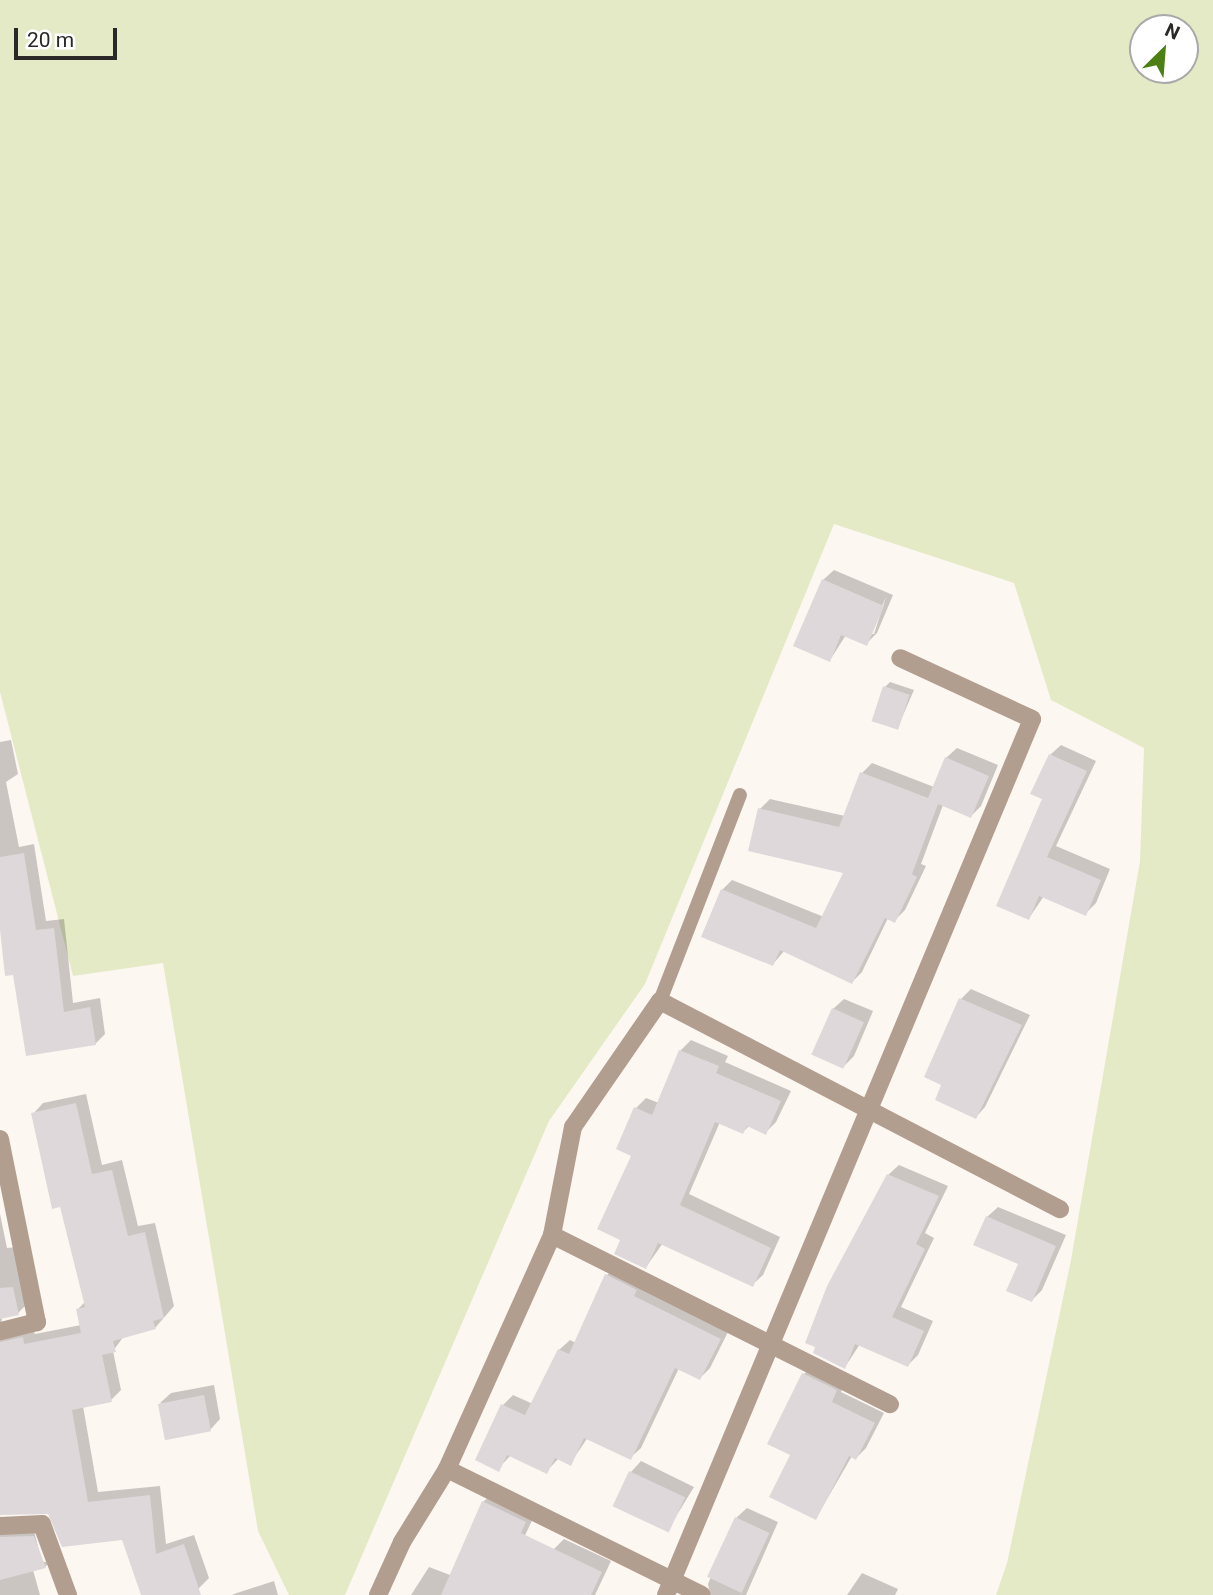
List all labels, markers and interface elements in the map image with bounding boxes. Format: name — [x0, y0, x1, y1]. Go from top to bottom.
scale bar — [18, 14, 121, 58]
north arrow — [1129, 14, 1199, 84]
text: N — [1161, 18, 1183, 45]
text: 20 m — [27, 28, 74, 52]

